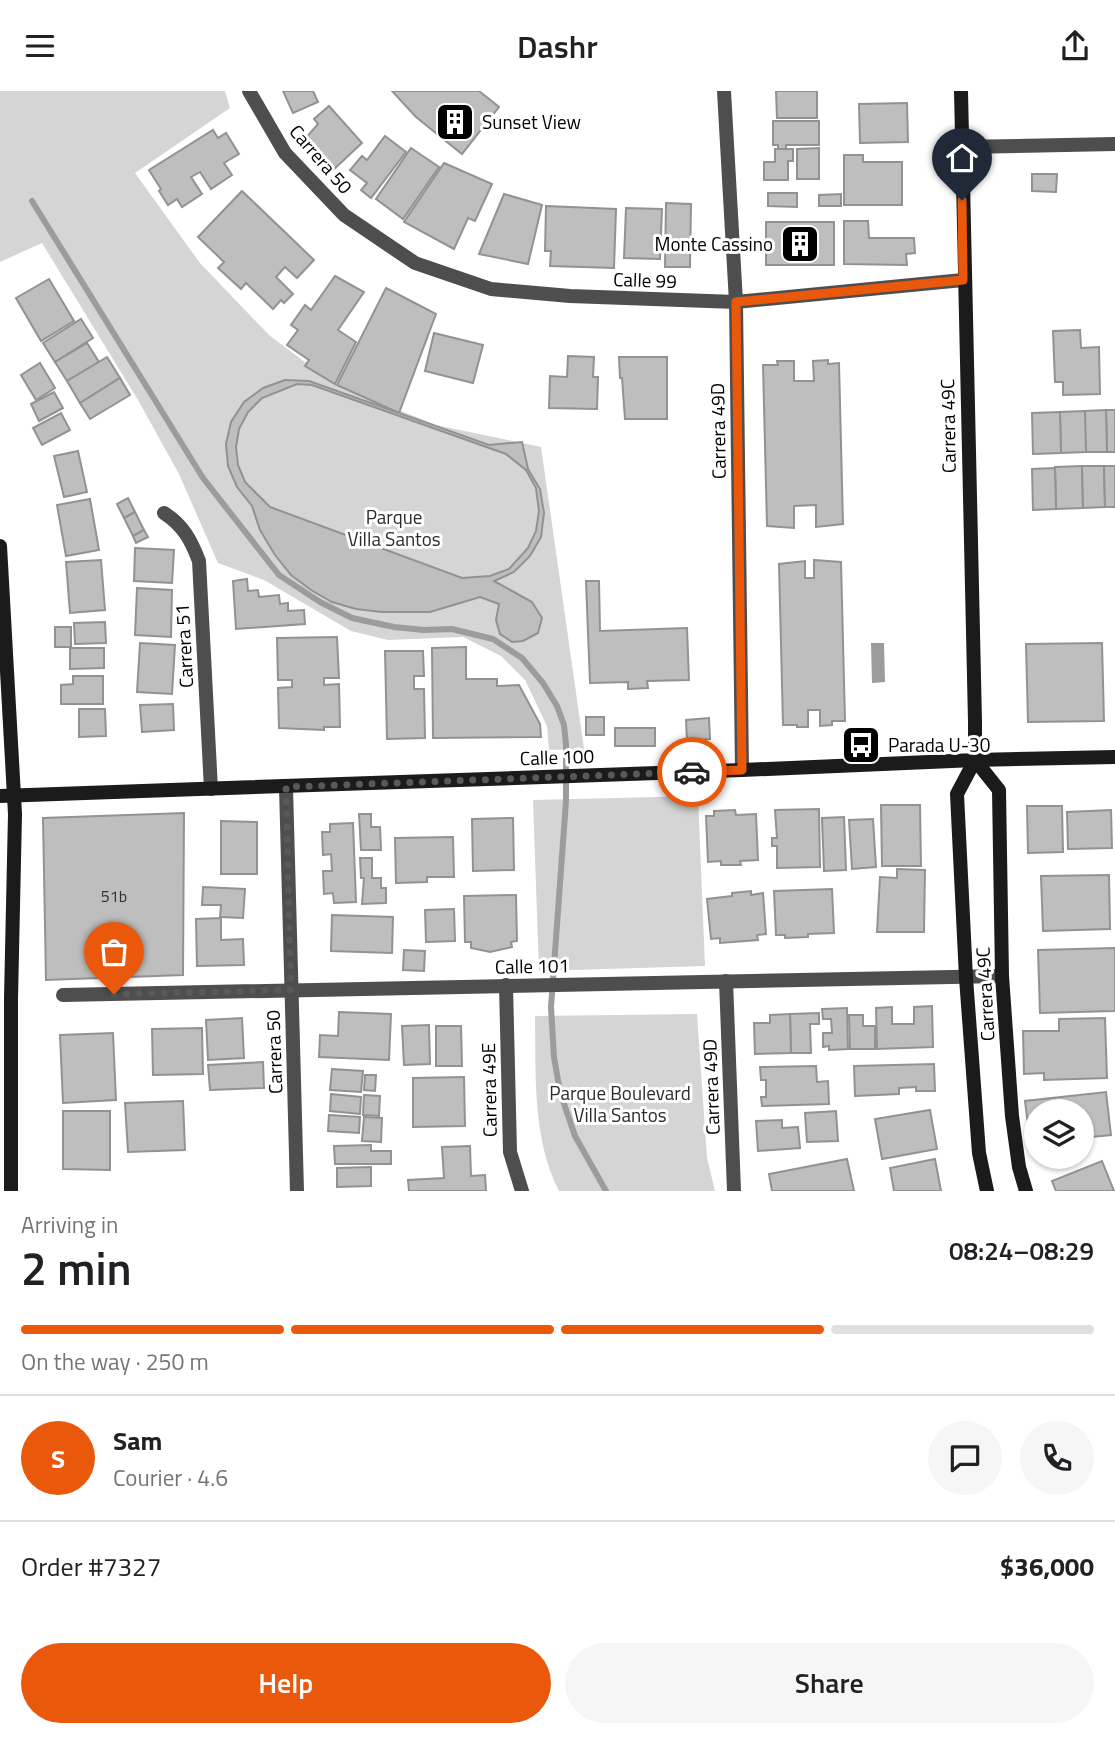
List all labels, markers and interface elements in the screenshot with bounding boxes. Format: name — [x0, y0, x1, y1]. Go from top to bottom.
text: Dashr — [517, 22, 598, 70]
icon: menu — [21, 27, 59, 65]
icon: share — [1056, 27, 1094, 65]
building icon: Sunset View — [434, 101, 476, 143]
place label: Sunset View — [482, 107, 581, 136]
street label: Carrera 50 — [283, 117, 360, 200]
pin — [932, 128, 992, 200]
icon: home — [943, 139, 981, 177]
building icon: Monte Cassino — [779, 223, 821, 265]
place label: Monte Cassino — [655, 229, 773, 258]
street label: Calle 99 — [613, 264, 677, 295]
street label: Carrera 49C — [932, 379, 963, 473]
street label: Carrera 49D — [702, 383, 733, 479]
park label: Parque Villa Santos — [347, 502, 441, 553]
street label: Carrera 51 — [167, 603, 200, 689]
bus stop icon: Parada U-30 — [840, 724, 882, 766]
place label: Parada U-30 — [888, 730, 990, 759]
courier — [657, 737, 727, 807]
street label: Calle 100 — [519, 741, 595, 772]
icon: car — [673, 753, 711, 791]
house number: 51b — [101, 884, 127, 908]
pin — [84, 922, 144, 994]
icon: bag — [95, 933, 133, 971]
street label: Carrera 49C — [968, 946, 1001, 1042]
street label: Calle 101 — [495, 950, 569, 981]
street label: Carrera 50 — [258, 1010, 289, 1094]
street label: Carrera 49D — [694, 1038, 727, 1136]
street label: Carrera 49E — [473, 1043, 504, 1137]
park label: Parque Boulevard Villa Santos — [549, 1078, 691, 1129]
map controls — [1024, 1099, 1094, 1169]
button: layers — [1024, 1099, 1094, 1169]
text: Arriving in — [21, 1207, 118, 1242]
text: 08:24–08:29 — [949, 1231, 1094, 1270]
text: 2 min — [21, 1233, 132, 1303]
text: On the way · 250 m — [21, 1344, 209, 1379]
text: Sam — [113, 1421, 162, 1460]
button: chat — [928, 1421, 1002, 1495]
button: phone — [1020, 1421, 1094, 1495]
text: S — [51, 1439, 65, 1478]
text: Courier · 4.6 — [113, 1460, 228, 1495]
text: Order #7327 — [21, 1547, 161, 1586]
text: $36,000 — [1000, 1547, 1094, 1586]
button: Help — [21, 1643, 551, 1723]
button: Share — [565, 1643, 1094, 1723]

